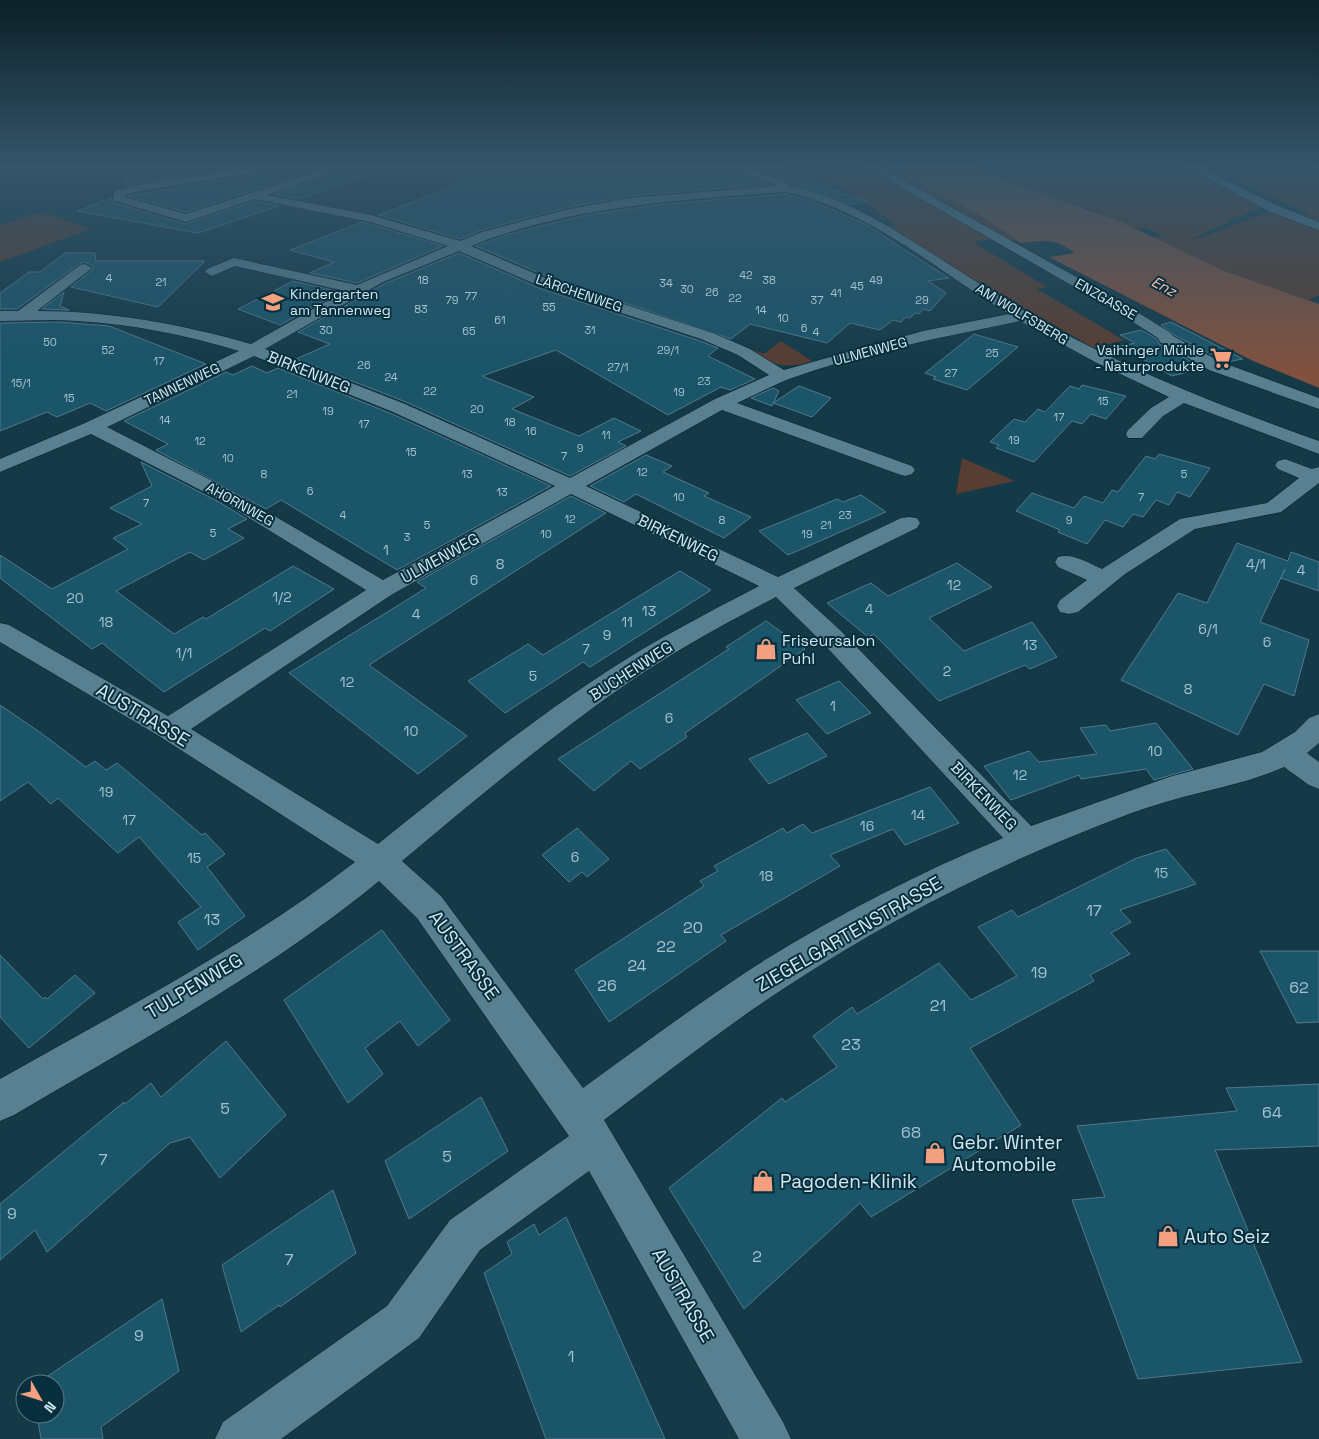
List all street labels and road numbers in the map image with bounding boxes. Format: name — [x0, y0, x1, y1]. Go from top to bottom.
street label: LÄRCHENWEG — [534, 270, 624, 316]
street label: ENZGASSE — [1072, 274, 1140, 324]
street label: AM WOLFSBERG — [972, 279, 1072, 349]
street label: ULMENWEG — [831, 333, 909, 369]
street label: BIRKENWEG — [264, 346, 354, 398]
street label: TANNENWEG — [141, 359, 223, 409]
street label: AHORNWEG — [203, 478, 277, 530]
street label: BIRKENWEG — [634, 509, 722, 567]
street label: ULMENWEG — [397, 528, 483, 588]
street label: BUCHENWEG — [585, 636, 677, 706]
street label: AUSTRASSE — [92, 677, 194, 753]
street label: BIRKENWEG — [946, 757, 1022, 835]
street label: ZIEGELGARTENSTRASSE — [752, 871, 946, 997]
street label: AUSTRASSE — [423, 905, 505, 1005]
street label: TULPENWEG — [141, 947, 247, 1025]
street label: AUSTRASSE — [646, 1243, 720, 1347]

